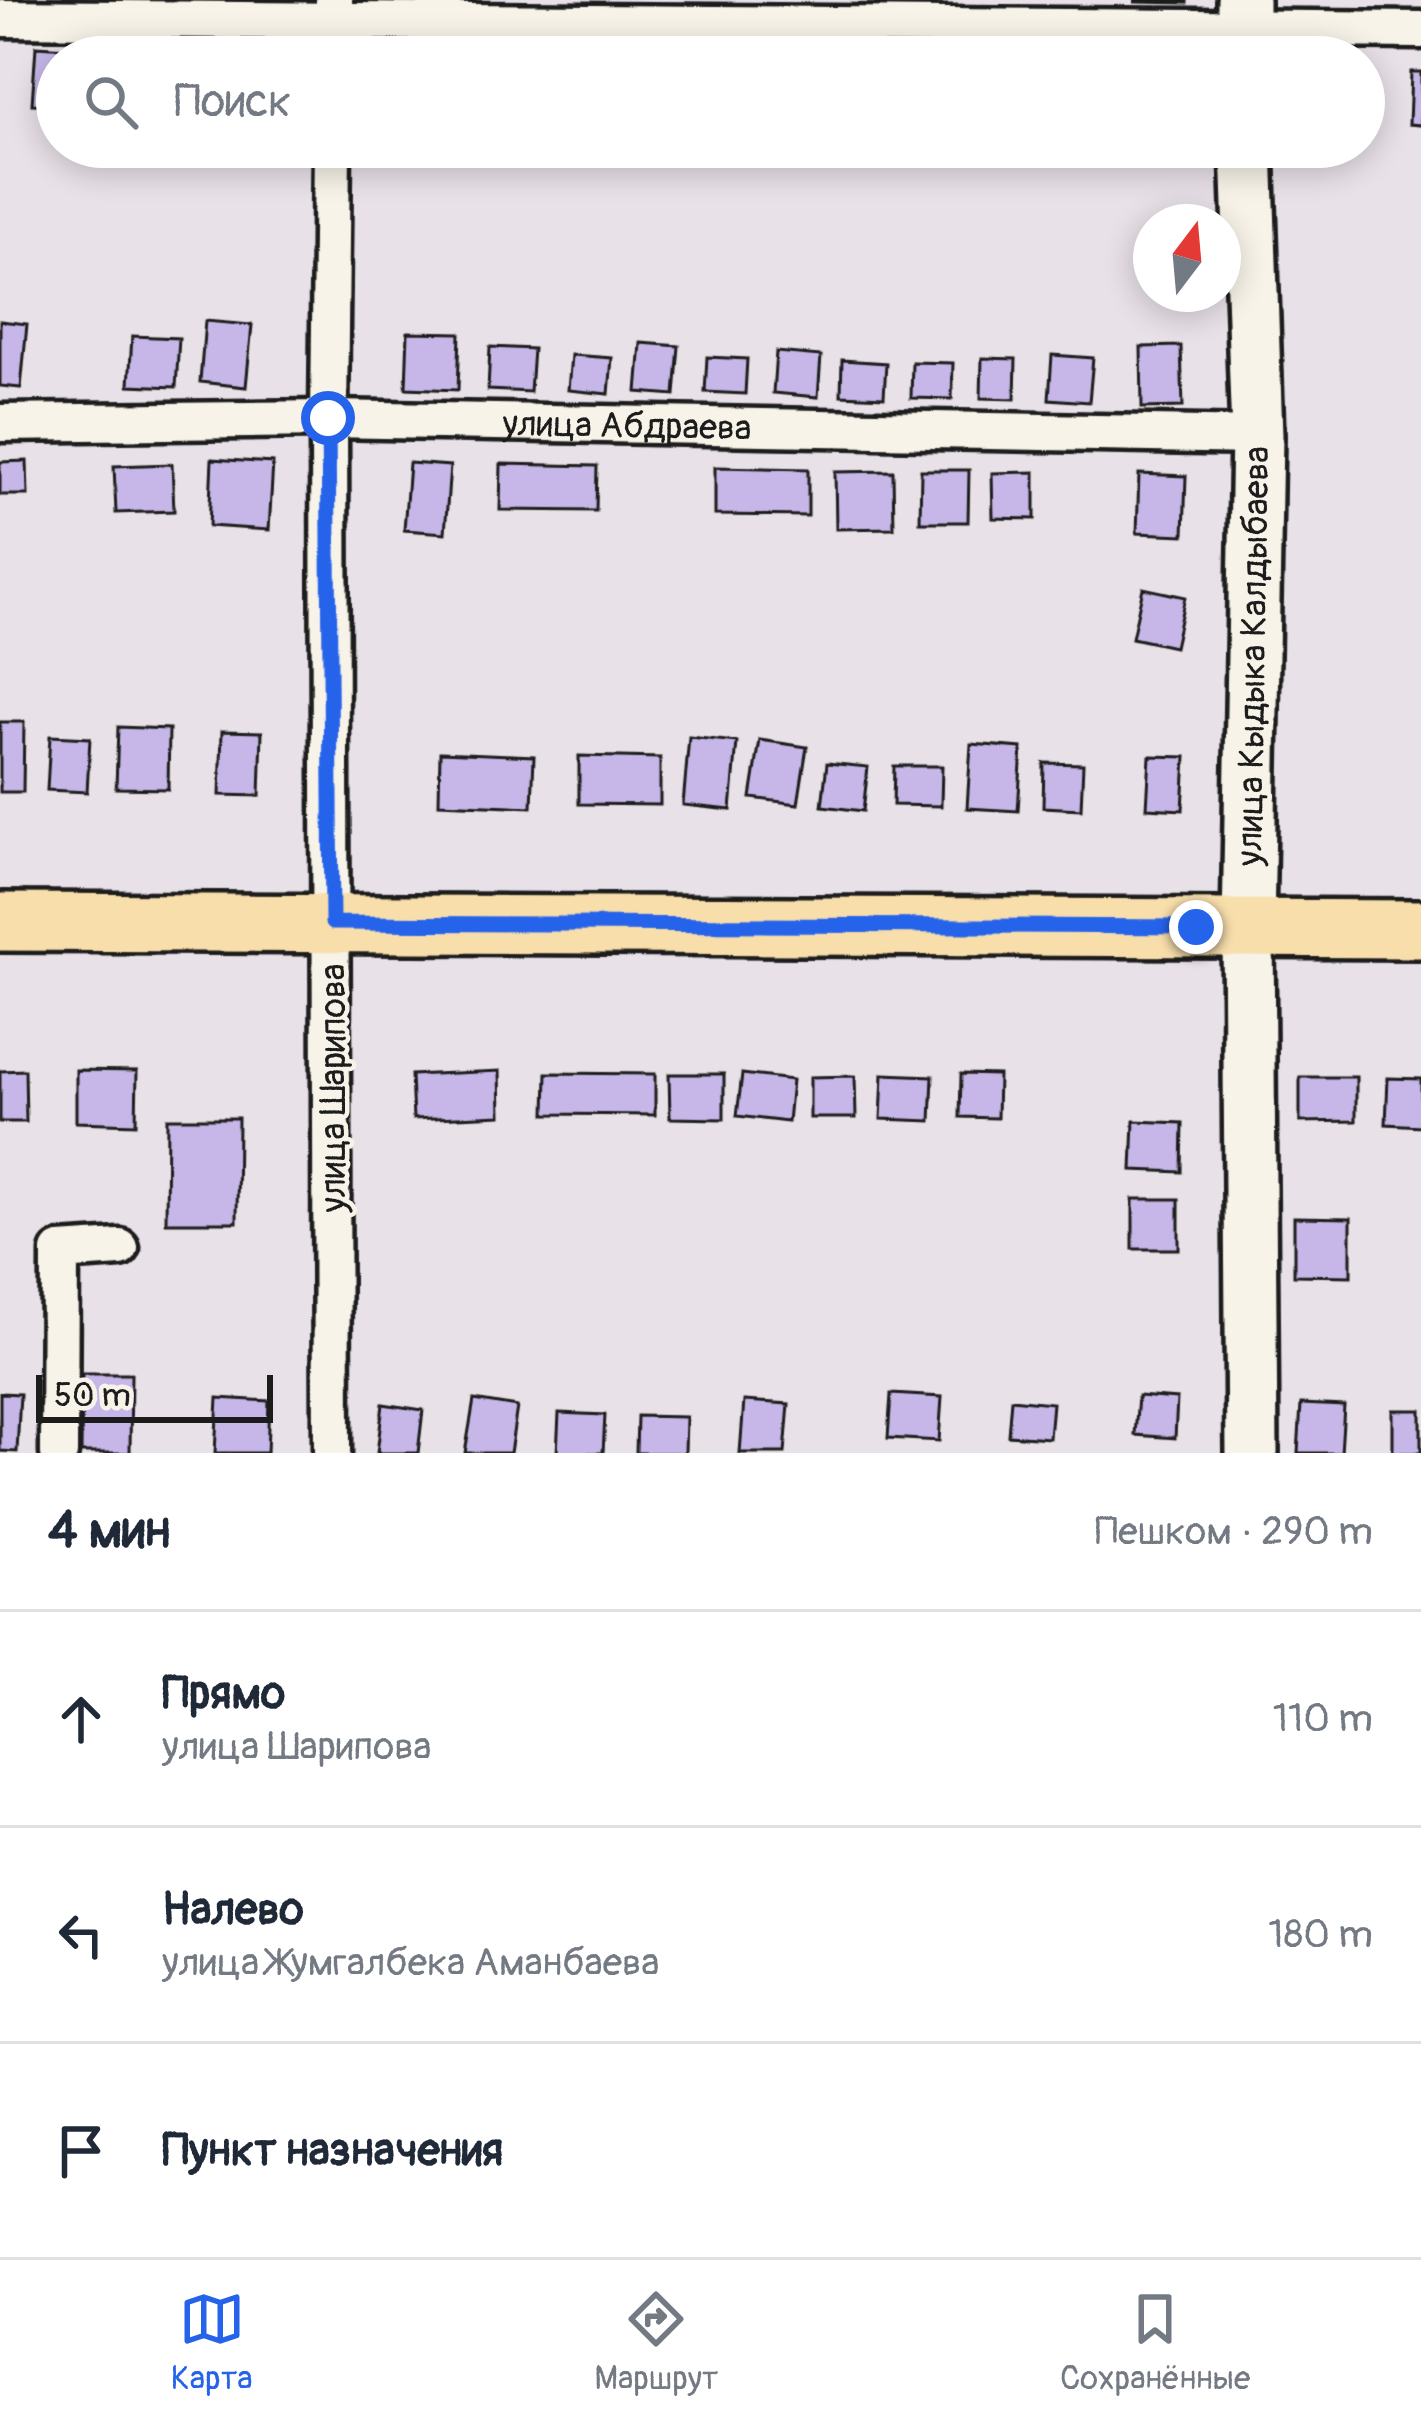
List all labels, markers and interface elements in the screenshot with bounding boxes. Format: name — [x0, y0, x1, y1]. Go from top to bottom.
search box — [36, 36, 1385, 168]
icon: search — [78, 69, 144, 135]
text: Поиск — [174, 74, 291, 130]
north arrow — [1133, 204, 1241, 312]
route start — [301, 391, 355, 445]
street label: улица Абдраева — [501, 401, 752, 451]
street label: улица Кыдыка Калдыбаева — [1227, 446, 1280, 867]
route end — [1169, 900, 1223, 954]
street label: улица Шарипова — [311, 964, 356, 1213]
scale bar — [36, 1369, 273, 1422]
text: 50 m — [54, 1375, 131, 1416]
text: 4 мин — [48, 1499, 170, 1563]
text: Пешком · 290 m — [1095, 1507, 1373, 1556]
text: Прямо — [162, 1666, 285, 1722]
icon: ahead — [48, 1686, 114, 1752]
text: 110 m — [1273, 1694, 1373, 1743]
text: улица Шарипова — [162, 1722, 432, 1771]
text: Налево — [162, 1882, 304, 1938]
icon: left — [48, 1902, 114, 1968]
text: 180 m — [1268, 1910, 1373, 1959]
text: улица Жумгалбека Аманбаева — [162, 1938, 659, 1987]
icon: arrive — [48, 2118, 114, 2184]
text: Пункт назначения — [162, 2123, 503, 2179]
tab: Карта — [171, 2286, 253, 2399]
tab: Маршрут — [594, 2286, 718, 2399]
tab: Сохранённые — [1060, 2286, 1250, 2399]

